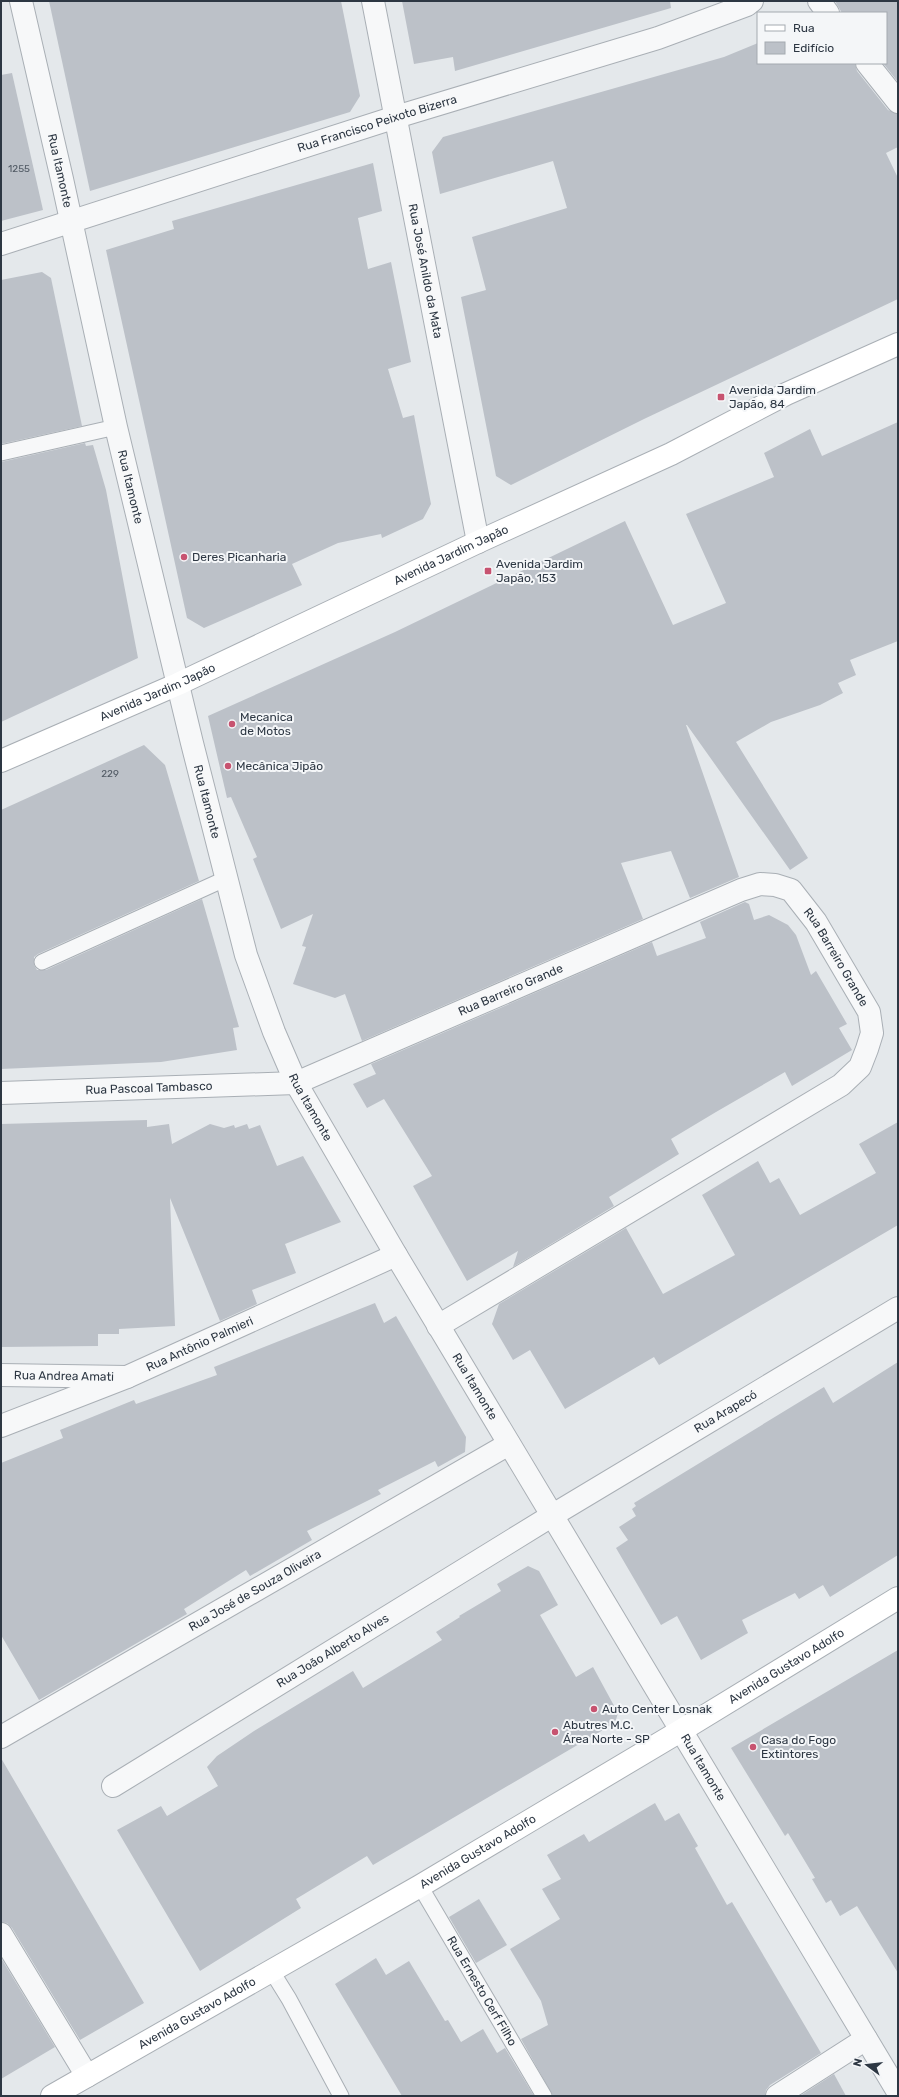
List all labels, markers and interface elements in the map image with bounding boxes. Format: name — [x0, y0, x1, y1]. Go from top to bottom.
legend — [757, 12, 887, 64]
text: Rua — [793, 21, 815, 35]
text: Edifício — [793, 41, 834, 55]
street label: Rua Francisco Peixoto Bizerra — [296, 92, 459, 155]
street label: Rua Itamonte — [45, 132, 75, 209]
house number: 1255 — [8, 163, 30, 175]
street label: Rua José Anildo da Mata — [405, 202, 445, 340]
place label: Avenida Jardim Japão, 84 — [729, 383, 816, 411]
marker: Avenida Jardim Japão, 84 — [716, 392, 726, 402]
street label: Rua Itamonte — [115, 448, 146, 525]
street label: Avenida Jardim Japão — [392, 522, 511, 588]
place label: Deres Picanharia — [192, 550, 286, 564]
marker: Deres Picanharia — [179, 552, 189, 562]
place label: Avenida Jardim Japão, 153 — [496, 557, 583, 585]
marker: Avenida Jardim Japão, 153 — [483, 566, 493, 576]
street label: Avenida Jardim Japão — [98, 660, 218, 724]
place label: Mecanica de Motos — [240, 710, 293, 738]
marker: Mecanica de Motos — [227, 719, 237, 729]
place label: Mecânica Jipão — [236, 759, 323, 773]
marker: Mecânica Jipão — [223, 761, 233, 771]
street label: Rua Itamonte — [191, 763, 223, 840]
house number: 229 — [101, 768, 119, 780]
street label: Rua Barreiro Grande — [801, 905, 871, 1009]
street label: Rua Barreiro Grande — [456, 961, 565, 1019]
street label: Rua Itamonte — [286, 1072, 335, 1144]
street label: Rua Pascoal Tambasco — [85, 1079, 213, 1097]
street label: Rua Antônio Palmieri — [144, 1314, 256, 1374]
street label: Rua Itamonte — [449, 1351, 500, 1423]
street label: Rua Andrea Amati — [14, 1368, 114, 1384]
street label: Rua Arapecó — [692, 1387, 760, 1436]
street label: Rua José de Souza Oliveira — [186, 1547, 323, 1634]
street label: Rua João Alberto Alves — [274, 1611, 391, 1691]
street label: Avenida Gustavo Adolfo — [726, 1626, 847, 1707]
place label: Auto Center Losnak — [602, 1702, 713, 1716]
marker: Auto Center Losnak — [589, 1704, 599, 1714]
place label: Abutres M.C. Área Norte - SP — [563, 1718, 650, 1746]
marker: Abutres M.C. Área Norte - SP — [550, 1727, 560, 1737]
street label: Rua Itamonte — [678, 1731, 729, 1803]
place label: Casa do Fogo Extintores — [761, 1733, 836, 1761]
marker: Casa do Fogo Extintores — [748, 1742, 758, 1752]
street label: Avenida Gustavo Adolfo — [417, 1812, 539, 1892]
street label: Rua Ernesto Cerf Filho — [444, 1934, 520, 2048]
street label: Avenida Gustavo Adolfo — [136, 1974, 258, 2052]
north arrow — [847, 2045, 887, 2085]
text: N — [851, 2057, 865, 2068]

